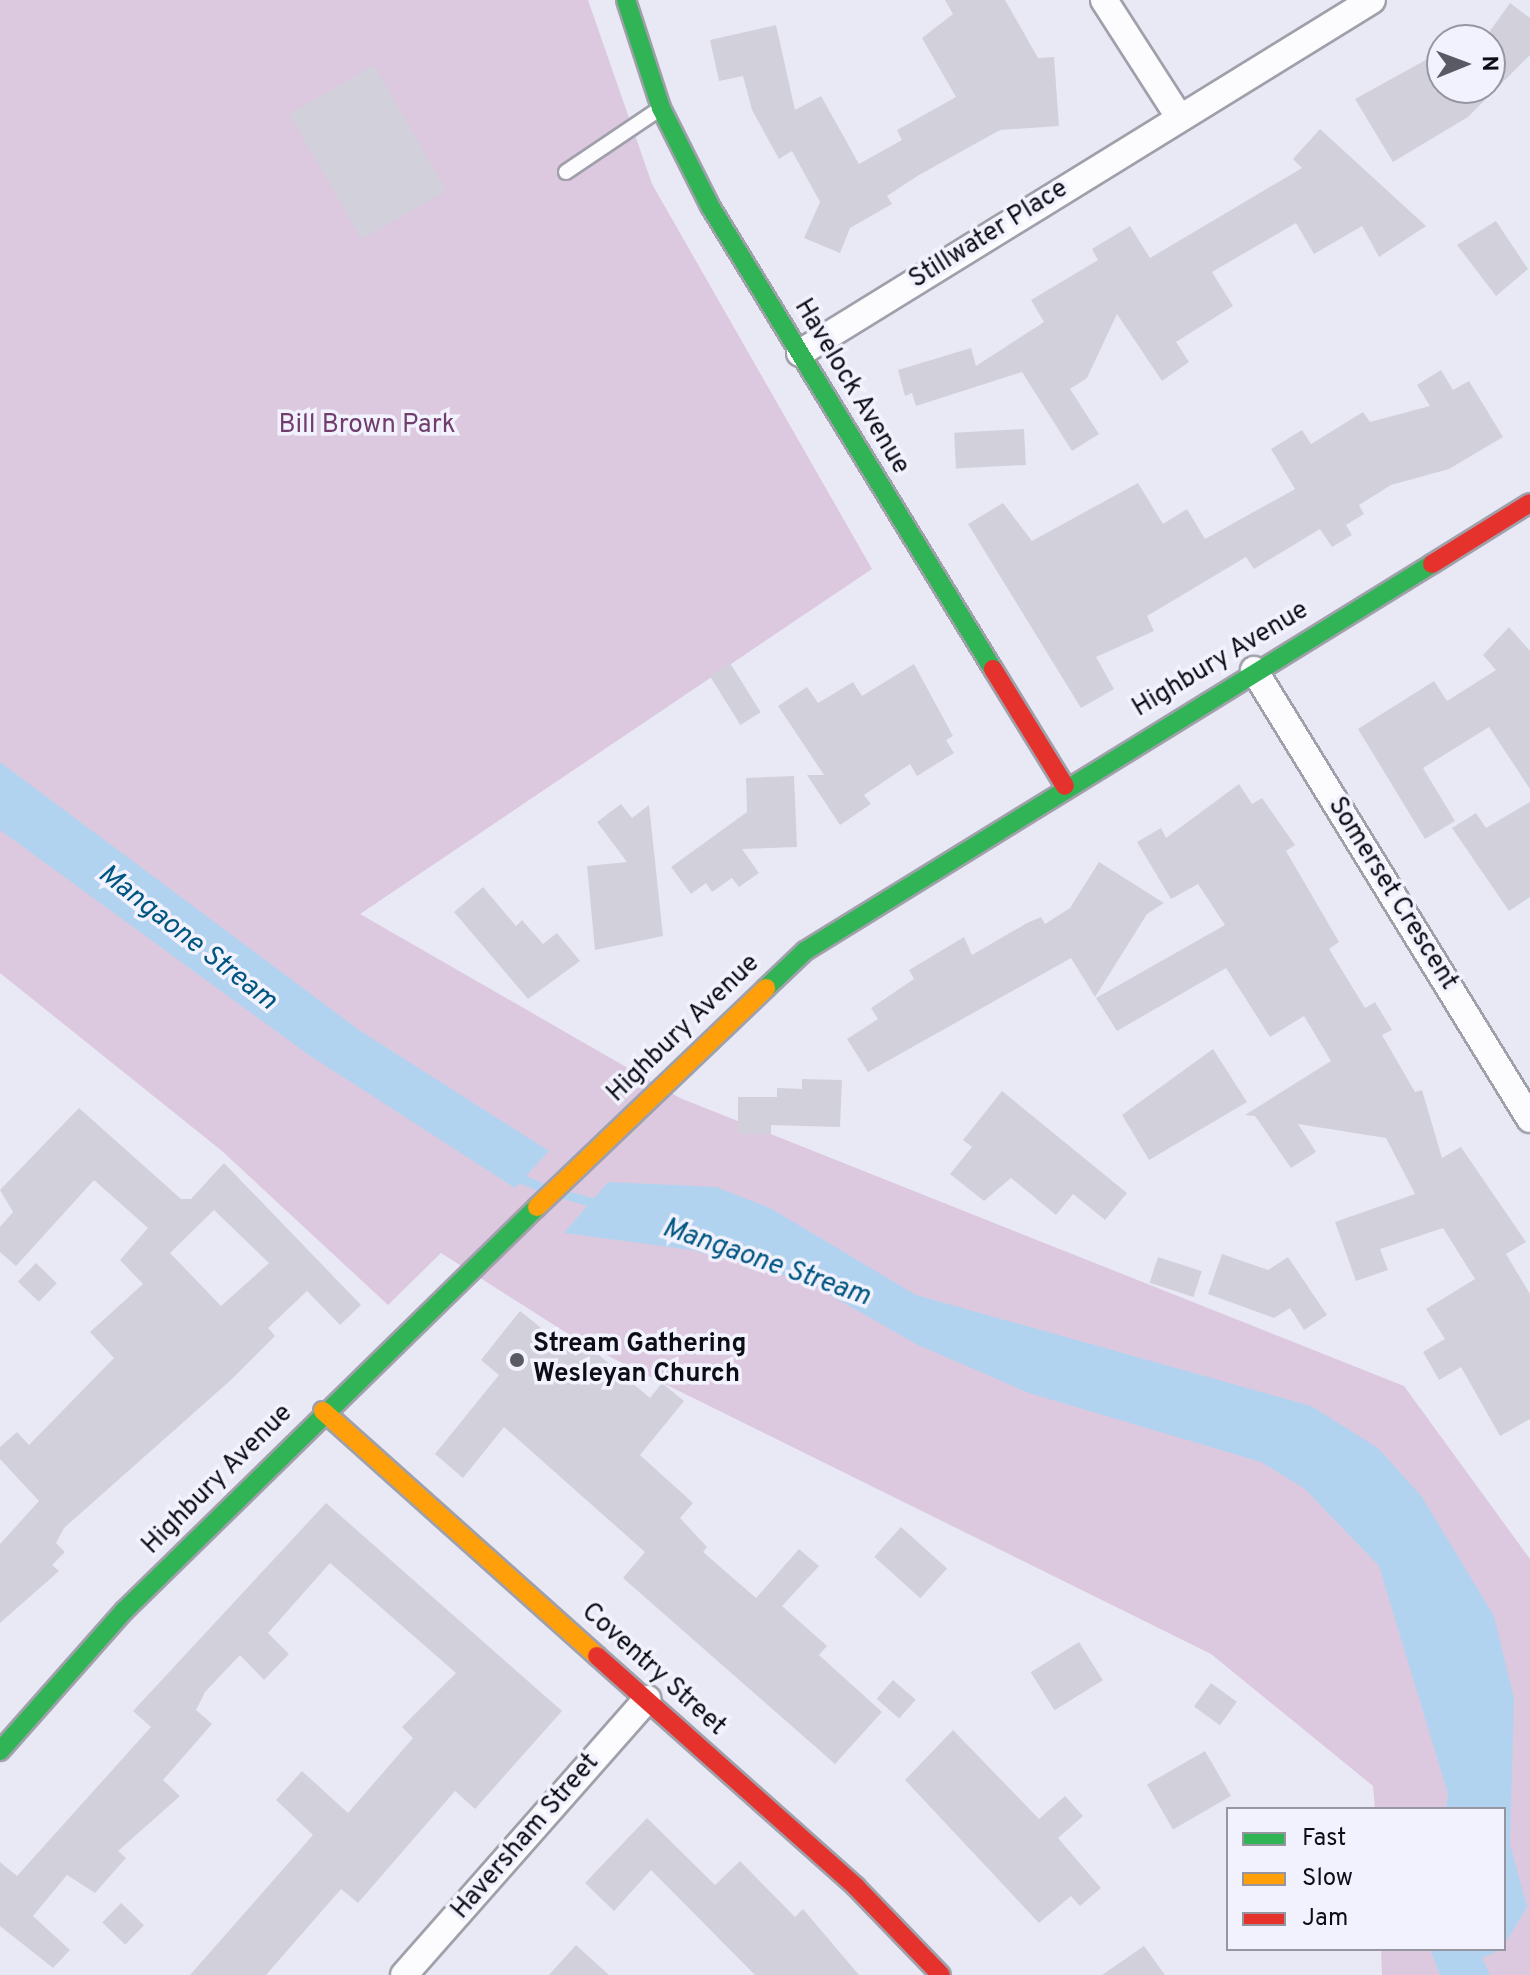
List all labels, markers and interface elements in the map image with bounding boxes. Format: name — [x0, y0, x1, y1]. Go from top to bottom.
north arrow — [1426, 24, 1506, 104]
text: N — [1475, 55, 1502, 72]
street label: Stillwater Place — [904, 174, 1074, 296]
street label: Havelock Avenue — [786, 293, 916, 481]
park label: Bill Brown Park — [278, 410, 456, 442]
street label: Highbury Avenue — [1127, 595, 1315, 725]
street label: Somerset Crescent — [1320, 792, 1464, 996]
water label: Mangaone Stream — [91, 858, 283, 1018]
street label: Highbury Avenue — [601, 948, 767, 1110]
water label: Mangaone Stream — [658, 1212, 874, 1314]
place label: Stream Gathering Wesleyan Church — [533, 1329, 746, 1390]
marker: Stream Gathering Wesleyan Church — [508, 1351, 526, 1369]
street label: Highbury Avenue — [136, 1398, 300, 1562]
street label: Coventry Street — [574, 1597, 732, 1743]
street label: Haversham Street — [446, 1748, 606, 1926]
legend — [1226, 1807, 1506, 1951]
text: Fast — [1302, 1824, 1346, 1854]
text: Slow — [1302, 1864, 1353, 1894]
text: Jam — [1302, 1904, 1348, 1934]

